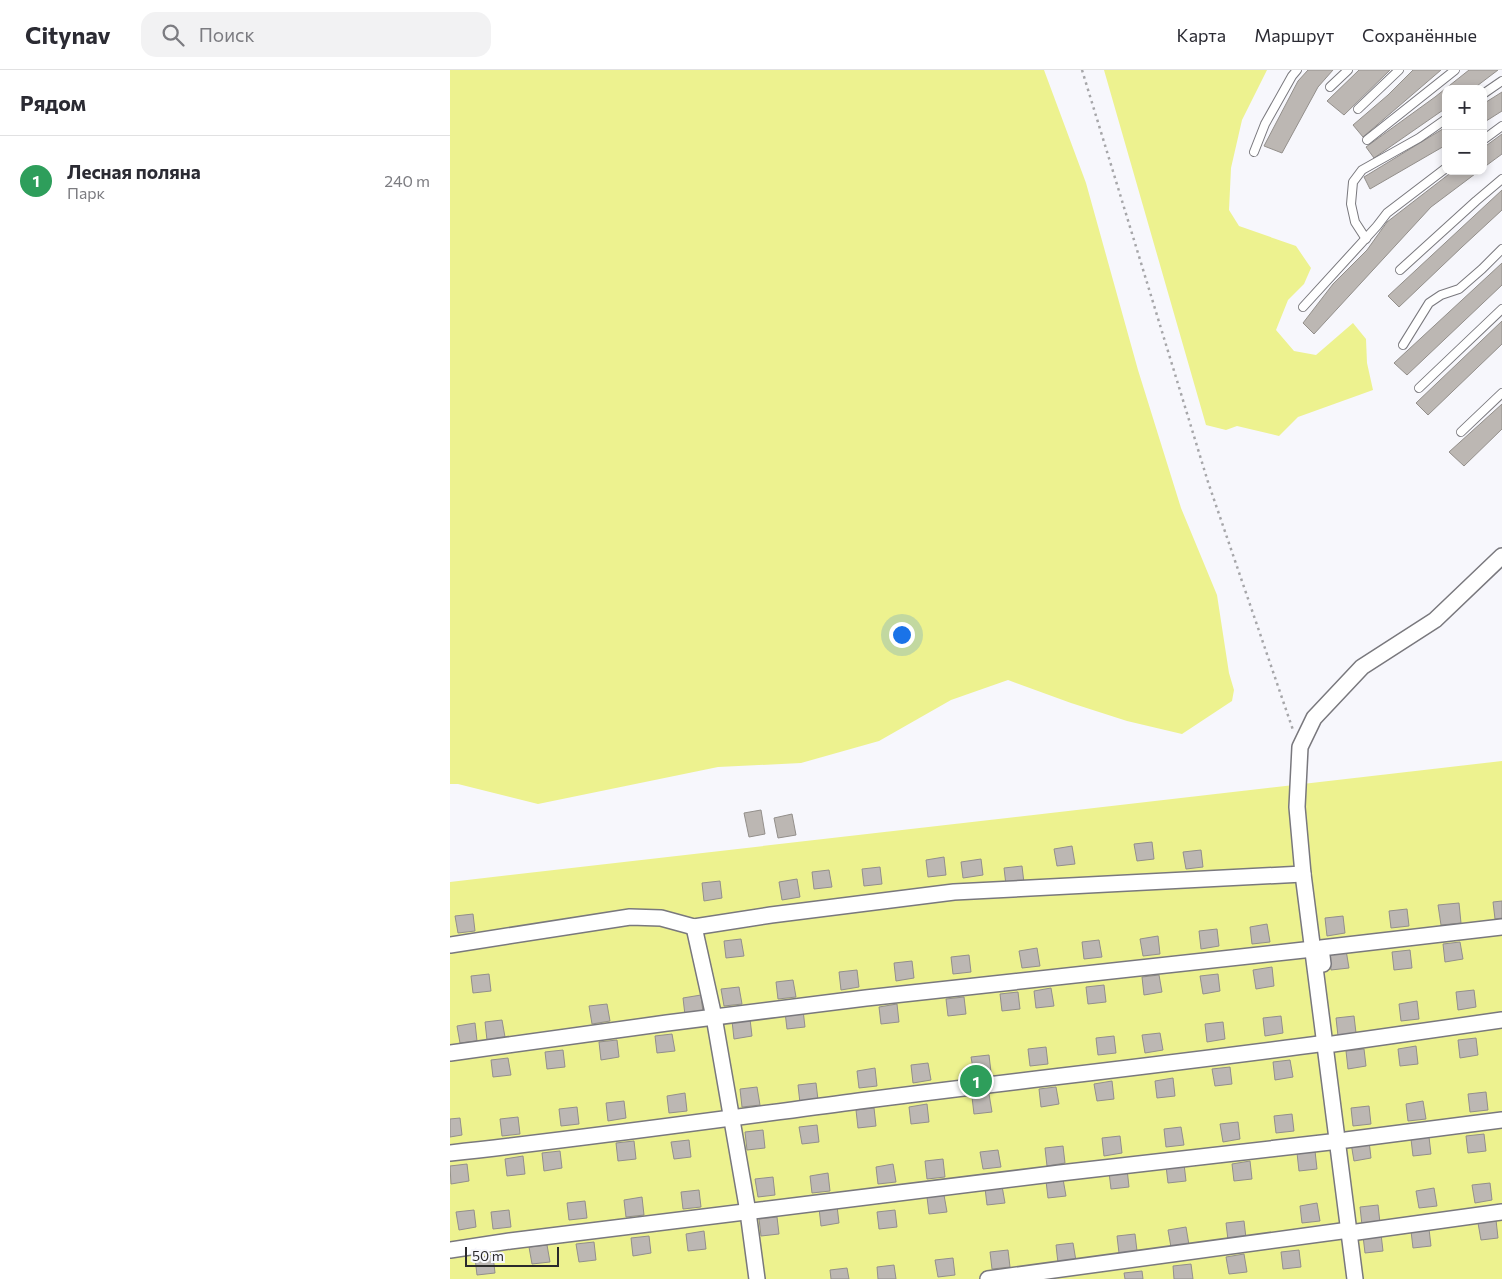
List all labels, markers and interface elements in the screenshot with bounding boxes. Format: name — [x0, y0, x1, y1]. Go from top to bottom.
search box — [141, 12, 491, 57]
text: Citynav — [25, 20, 111, 49]
icon: search — [159, 21, 187, 49]
text: Поиск — [199, 23, 255, 46]
text: Карта — [1177, 24, 1226, 46]
text: Маршрут — [1254, 24, 1334, 46]
text: Сохранённые — [1362, 24, 1477, 46]
map controls — [1442, 85, 1487, 175]
button: + — [1442, 85, 1487, 130]
text: Рядом — [20, 90, 86, 115]
button: − — [1442, 130, 1487, 175]
text: Лесная поляна — [67, 160, 201, 183]
text: 1 — [32, 171, 40, 190]
text: 240 m — [384, 171, 430, 190]
text: Парк — [67, 183, 105, 202]
your location — [889, 622, 915, 648]
pin: 1 — [960, 1062, 992, 1100]
scale bar — [465, 1244, 559, 1267]
text: 50 m — [472, 1247, 504, 1264]

